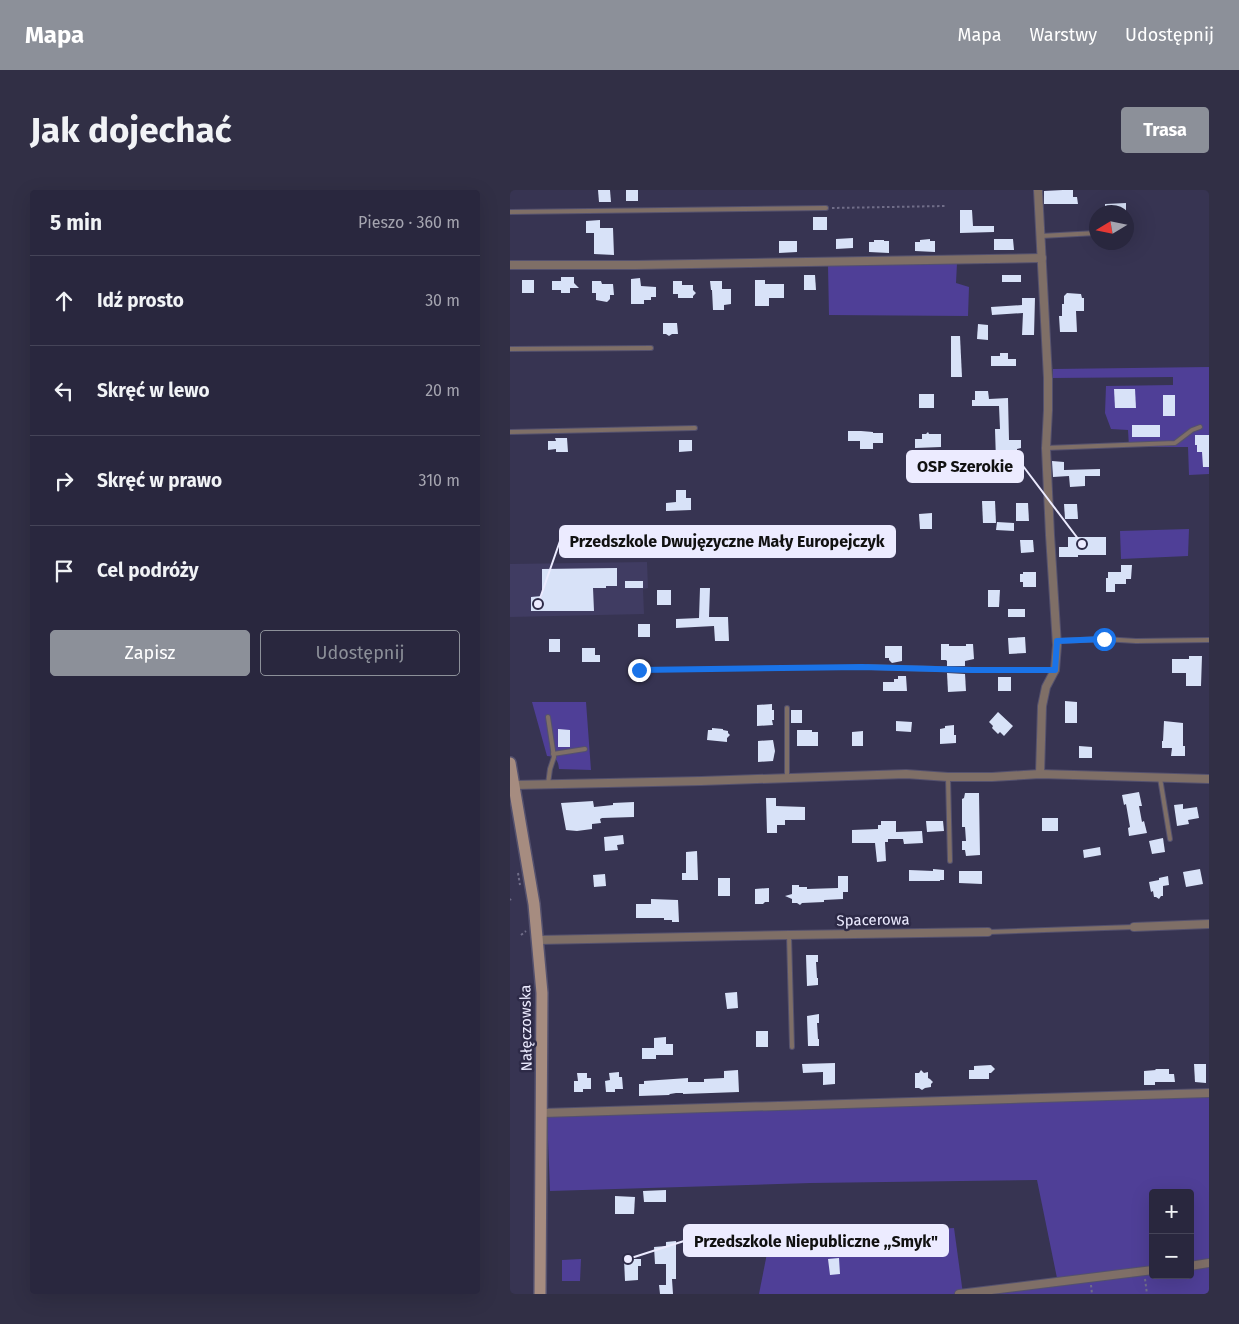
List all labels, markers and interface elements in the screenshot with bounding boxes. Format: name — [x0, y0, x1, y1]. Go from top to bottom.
text: Mapa — [25, 21, 84, 49]
text: Mapa — [957, 24, 1002, 46]
text: Warstwy — [1030, 24, 1097, 46]
text: Udostępnij — [1125, 24, 1214, 46]
button: Trasa — [1121, 107, 1209, 153]
text: Jak dojechać — [30, 109, 231, 151]
north arrow — [1089, 205, 1134, 250]
text: 5 min — [50, 210, 102, 236]
text: Pieszo · 360 m — [358, 213, 460, 232]
icon: ahead — [50, 287, 78, 315]
text: Idź prosto — [97, 289, 184, 312]
text: 30 m — [425, 291, 460, 310]
icon: left — [50, 377, 78, 405]
text: Skręć w lewo — [97, 379, 210, 402]
text: 20 m — [425, 381, 460, 400]
callout: OSP Szerokie — [907, 451, 1023, 482]
text: OSP Szerokie — [917, 457, 1013, 476]
icon: right — [50, 467, 78, 495]
text: Skręć w prawo — [97, 469, 222, 492]
text: 310 m — [419, 471, 460, 490]
callout: Przedszkole Dwujęzyczne Mały Europejczyk — [560, 526, 895, 557]
text: Przedszkole Dwujęzyczne Mały Europejczyk — [569, 532, 885, 551]
icon: arrive — [50, 557, 78, 585]
text: Cel podróży — [97, 559, 199, 582]
route start — [1093, 628, 1116, 651]
button: Zapisz — [50, 630, 250, 676]
button: Udostępnij — [260, 630, 460, 676]
route end — [628, 659, 651, 682]
street label: Spacerowa — [836, 910, 910, 930]
street label: Nałęczowska — [516, 984, 536, 1072]
map controls — [1149, 1189, 1194, 1279]
button: + — [1149, 1189, 1194, 1234]
callout: Przedszkole Niepubliczne ,,Smyk" — [684, 1225, 948, 1256]
text: Przedszkole Niepubliczne ,,Smyk" — [694, 1232, 938, 1251]
button: − — [1149, 1234, 1194, 1279]

